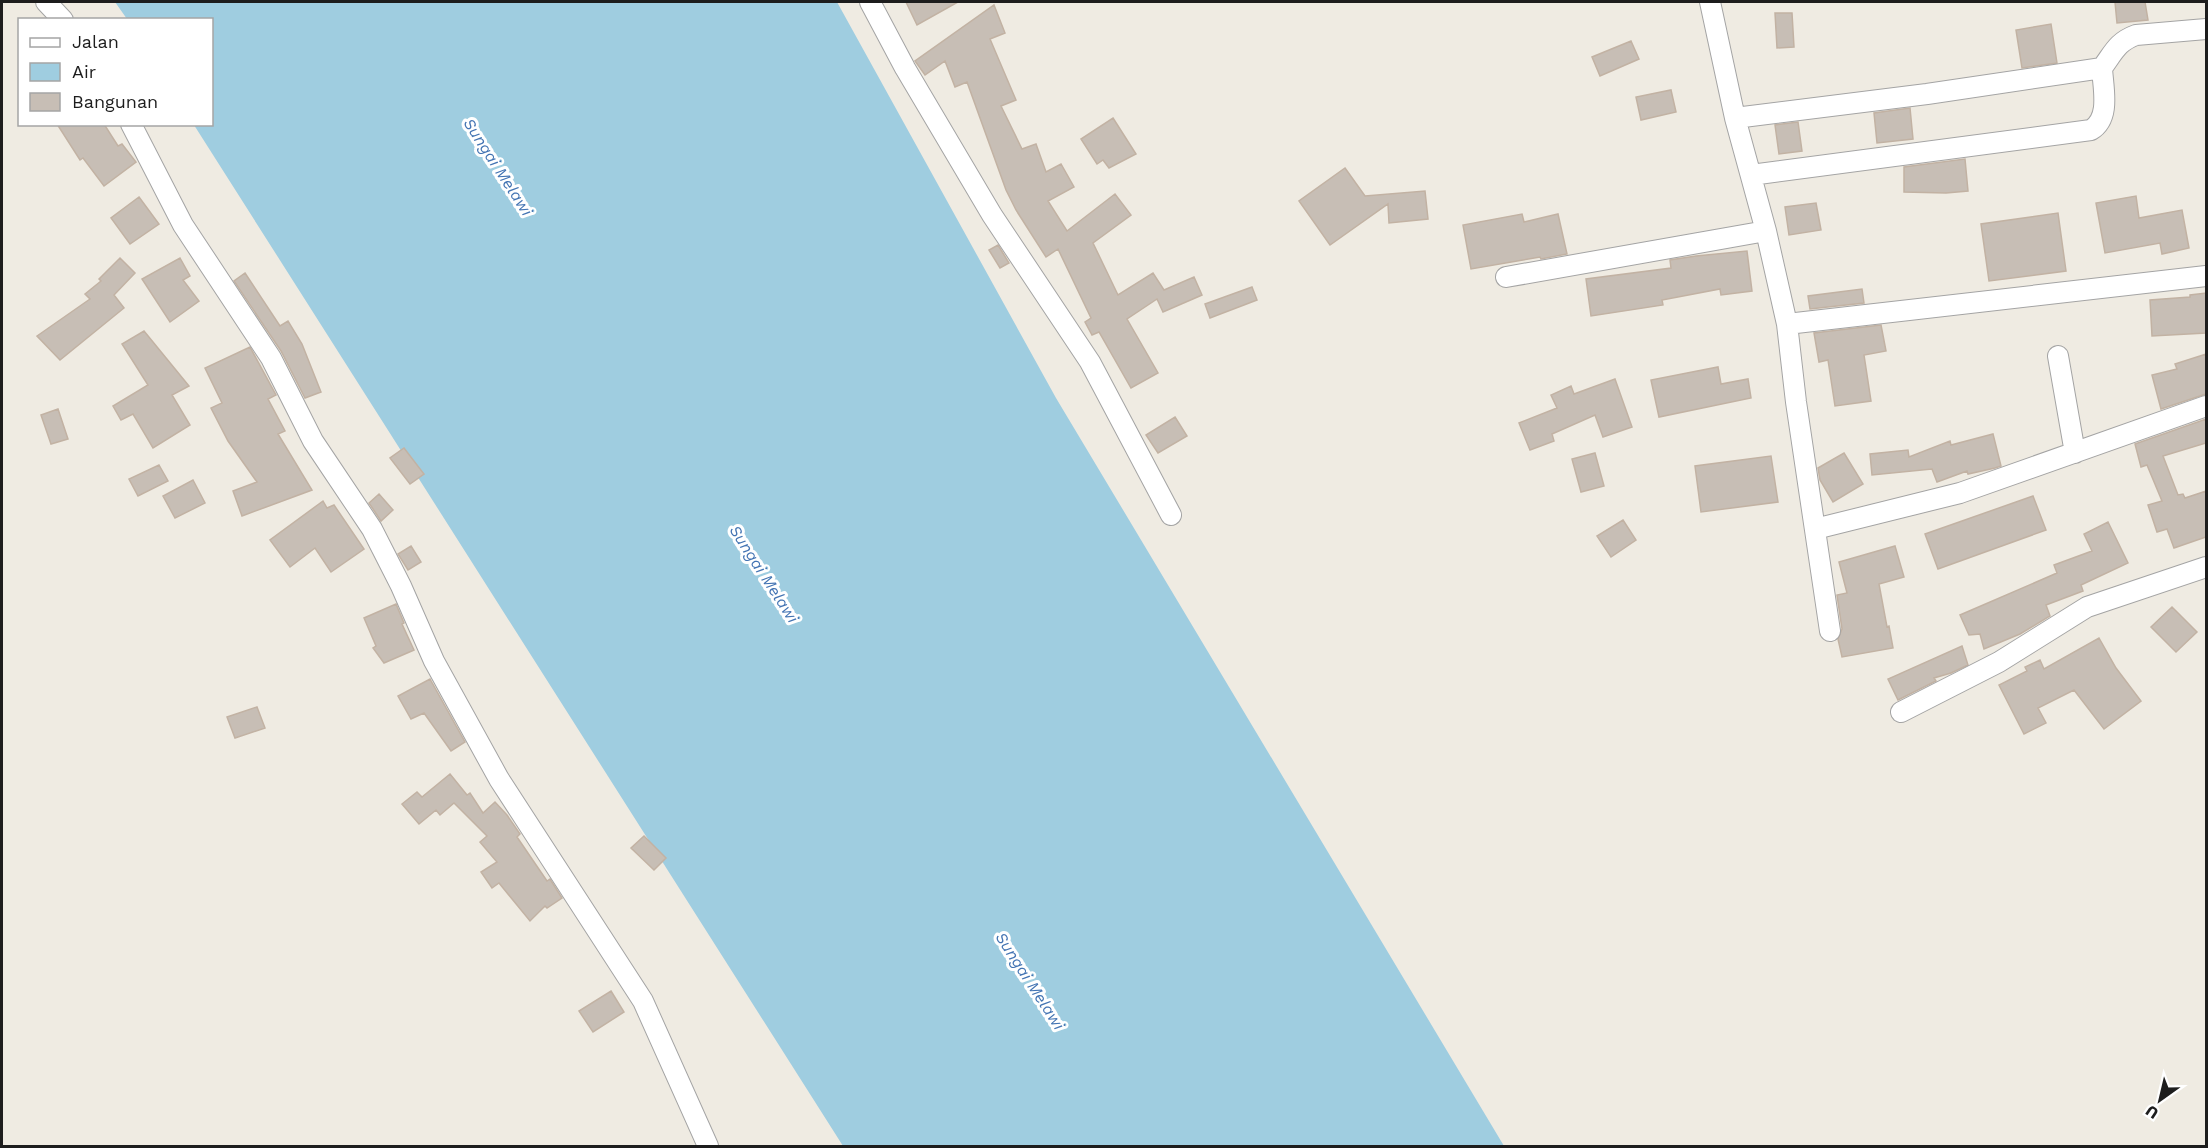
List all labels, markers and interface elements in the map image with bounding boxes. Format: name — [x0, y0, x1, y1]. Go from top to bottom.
legend — [18, 18, 213, 126]
text: Jalan — [72, 31, 119, 52]
text: Air — [72, 61, 96, 82]
text: Bangunan — [72, 91, 158, 112]
water label: Sungai Melawi — [459, 115, 537, 220]
water label: Sungai Melawi — [725, 522, 803, 627]
water label: Sungai Melawi — [991, 929, 1069, 1034]
north arrow — [2130, 1070, 2190, 1130]
text: U — [2142, 1101, 2162, 1123]

